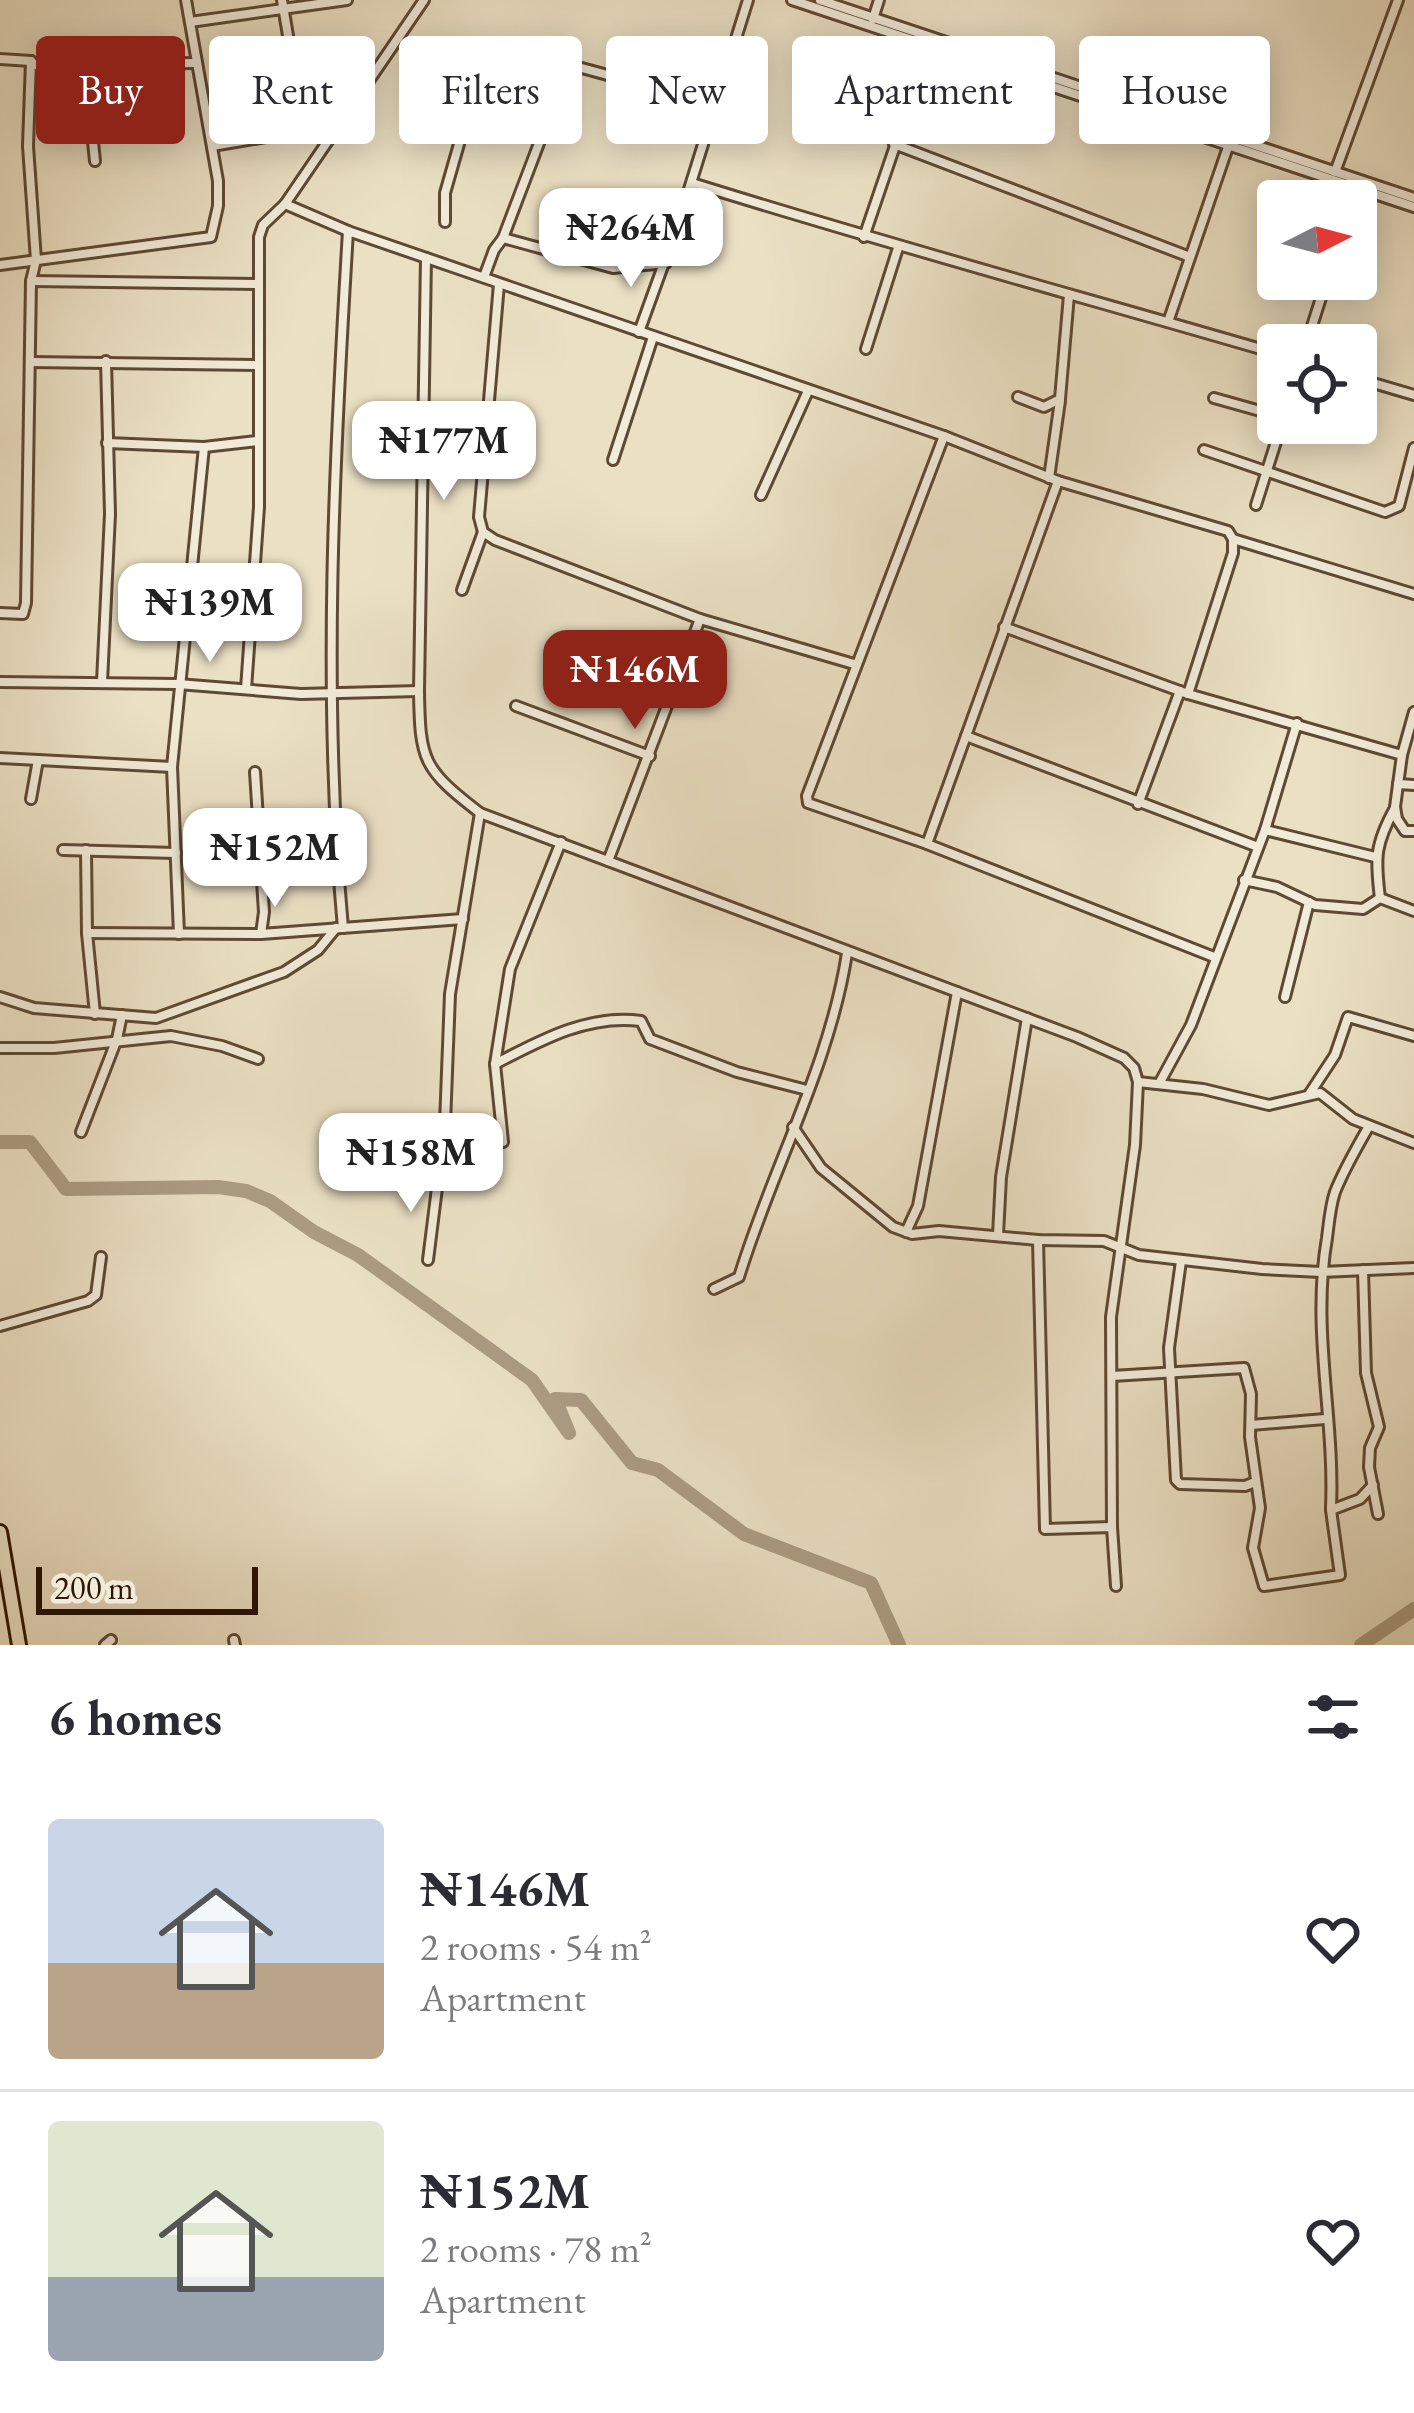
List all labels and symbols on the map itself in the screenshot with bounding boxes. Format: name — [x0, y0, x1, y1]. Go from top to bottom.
north arrow — [1257, 180, 1377, 300]
pin: ₦264M — [547, 188, 715, 290]
pin: ₦177M — [360, 401, 528, 503]
pin: ₦139M — [126, 563, 294, 665]
pin: ₦146M — [551, 630, 719, 732]
pin: ₦152M — [191, 808, 359, 910]
pin: ₦158M — [327, 1113, 495, 1215]
scale bar — [36, 1561, 258, 1614]

